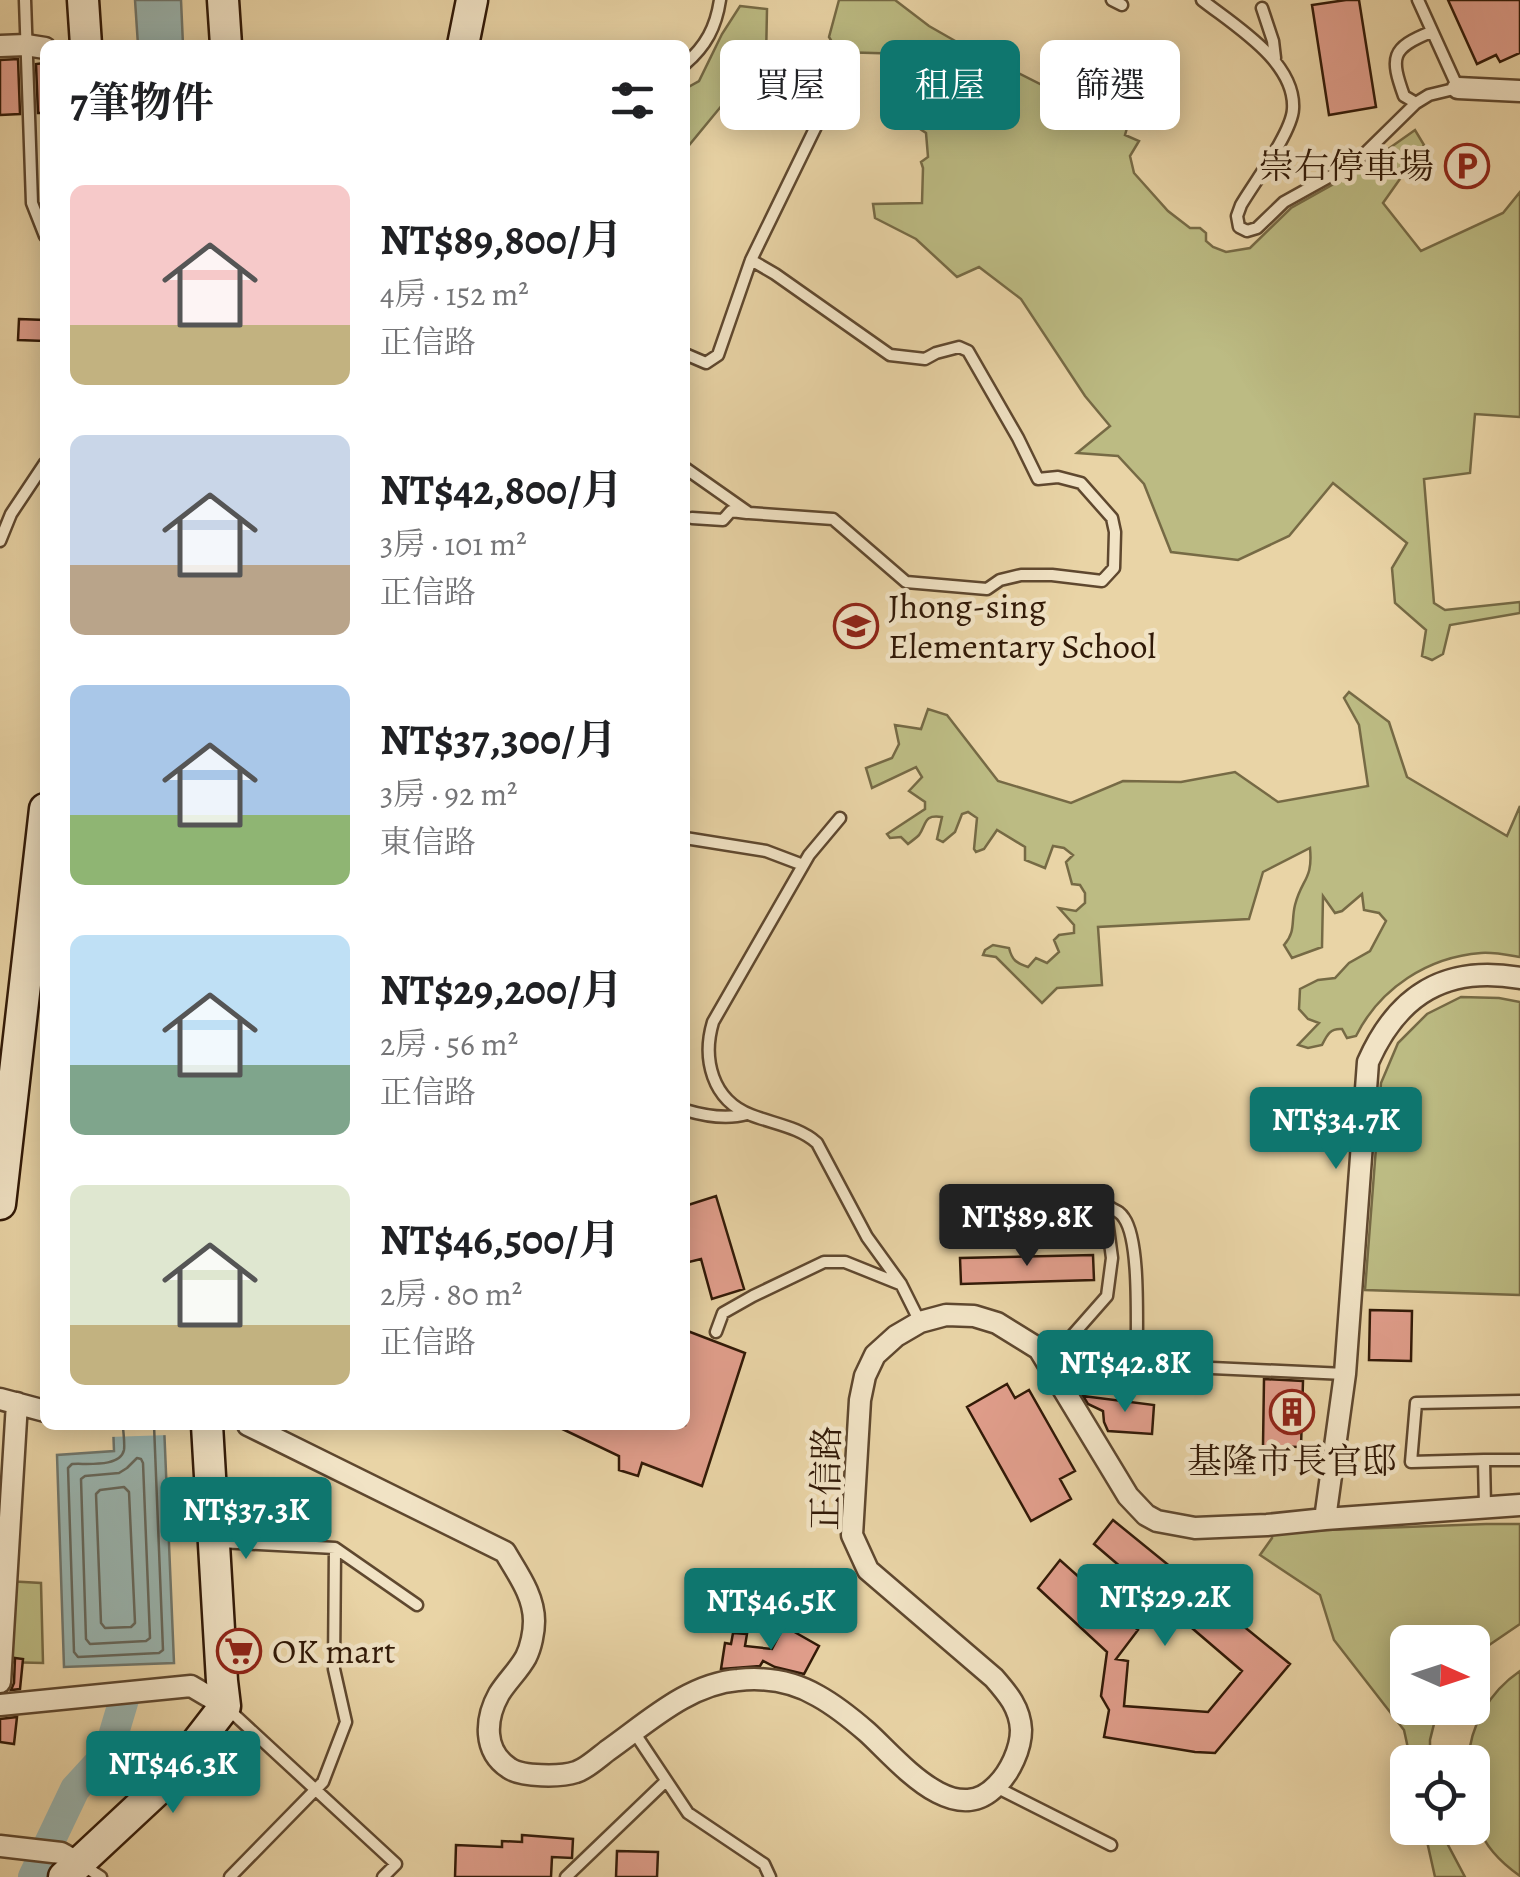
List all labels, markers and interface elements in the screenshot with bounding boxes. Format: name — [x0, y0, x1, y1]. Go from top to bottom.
chip: 買屋 — [720, 40, 860, 130]
chip: 租屋 — [880, 40, 1020, 130]
chip: 篩選 — [1040, 40, 1180, 130]
icon: filters — [605, 73, 660, 128]
text: 7筆物件 — [70, 74, 214, 131]
place label: 崇右停車場 — [1259, 142, 1434, 190]
parking icon: 崇右停車場 — [1444, 143, 1490, 189]
text: NT$89,800/月 — [380, 211, 623, 268]
icon: home — [150, 225, 270, 345]
text: 4房 · 152 m² — [380, 272, 529, 316]
text: 正信路 — [380, 320, 476, 364]
text: NT$42,800/月 — [380, 461, 623, 518]
icon: home — [150, 475, 270, 595]
text: 3房 · 101 m² — [380, 522, 527, 566]
text: 正信路 — [380, 570, 476, 614]
place label: Jhong-sing Elementary School — [888, 582, 1156, 670]
school or university icon: Jhong-sing Elementary School — [833, 603, 879, 649]
text: NT$37,300/月 — [380, 711, 617, 768]
icon: home — [150, 725, 270, 845]
text: 3房 · 92 m² — [380, 772, 518, 816]
text: 東信路 — [380, 820, 476, 864]
text: NT$29,200/月 — [380, 961, 623, 1018]
icon: home — [150, 975, 270, 1095]
text: 2房 · 56 m² — [380, 1022, 518, 1066]
text: 正信路 — [380, 1070, 476, 1114]
pin: NT$34.7K — [1233, 1087, 1439, 1172]
text: NT$34.7K — [1272, 1097, 1400, 1141]
pin: NT$89.8K — [924, 1184, 1130, 1269]
text: NT$89.8K — [961, 1194, 1093, 1238]
text: NT$46,500/月 — [380, 1211, 620, 1268]
icon: home — [150, 1225, 270, 1345]
text: 2房 · 80 m² — [380, 1272, 522, 1316]
text: 正信路 — [380, 1320, 476, 1364]
pin: NT$42.8K — [1022, 1330, 1228, 1415]
text: NT$42.8K — [1059, 1340, 1191, 1384]
building icon: 基隆市長官邸 — [1269, 1389, 1315, 1435]
street label: 正信路 — [801, 1425, 851, 1531]
place label: 基隆市長官邸 — [1187, 1437, 1397, 1485]
pin: NT$37.3K — [143, 1477, 349, 1562]
text: NT$37.3K — [182, 1487, 310, 1531]
pin: NT$29.2K — [1062, 1564, 1268, 1649]
pin: NT$46.5K — [668, 1568, 874, 1653]
text: NT$29.2K — [1099, 1574, 1231, 1618]
text: NT$46.5K — [706, 1578, 836, 1622]
north arrow — [1390, 1625, 1490, 1725]
map controls — [1390, 1625, 1490, 1845]
place label: OK mart — [272, 1627, 396, 1675]
supermarket icon: OK mart — [216, 1628, 262, 1674]
pin: NT$46.3K — [70, 1731, 276, 1816]
text: NT$46.3K — [108, 1741, 238, 1785]
button: locate — [1390, 1745, 1490, 1845]

